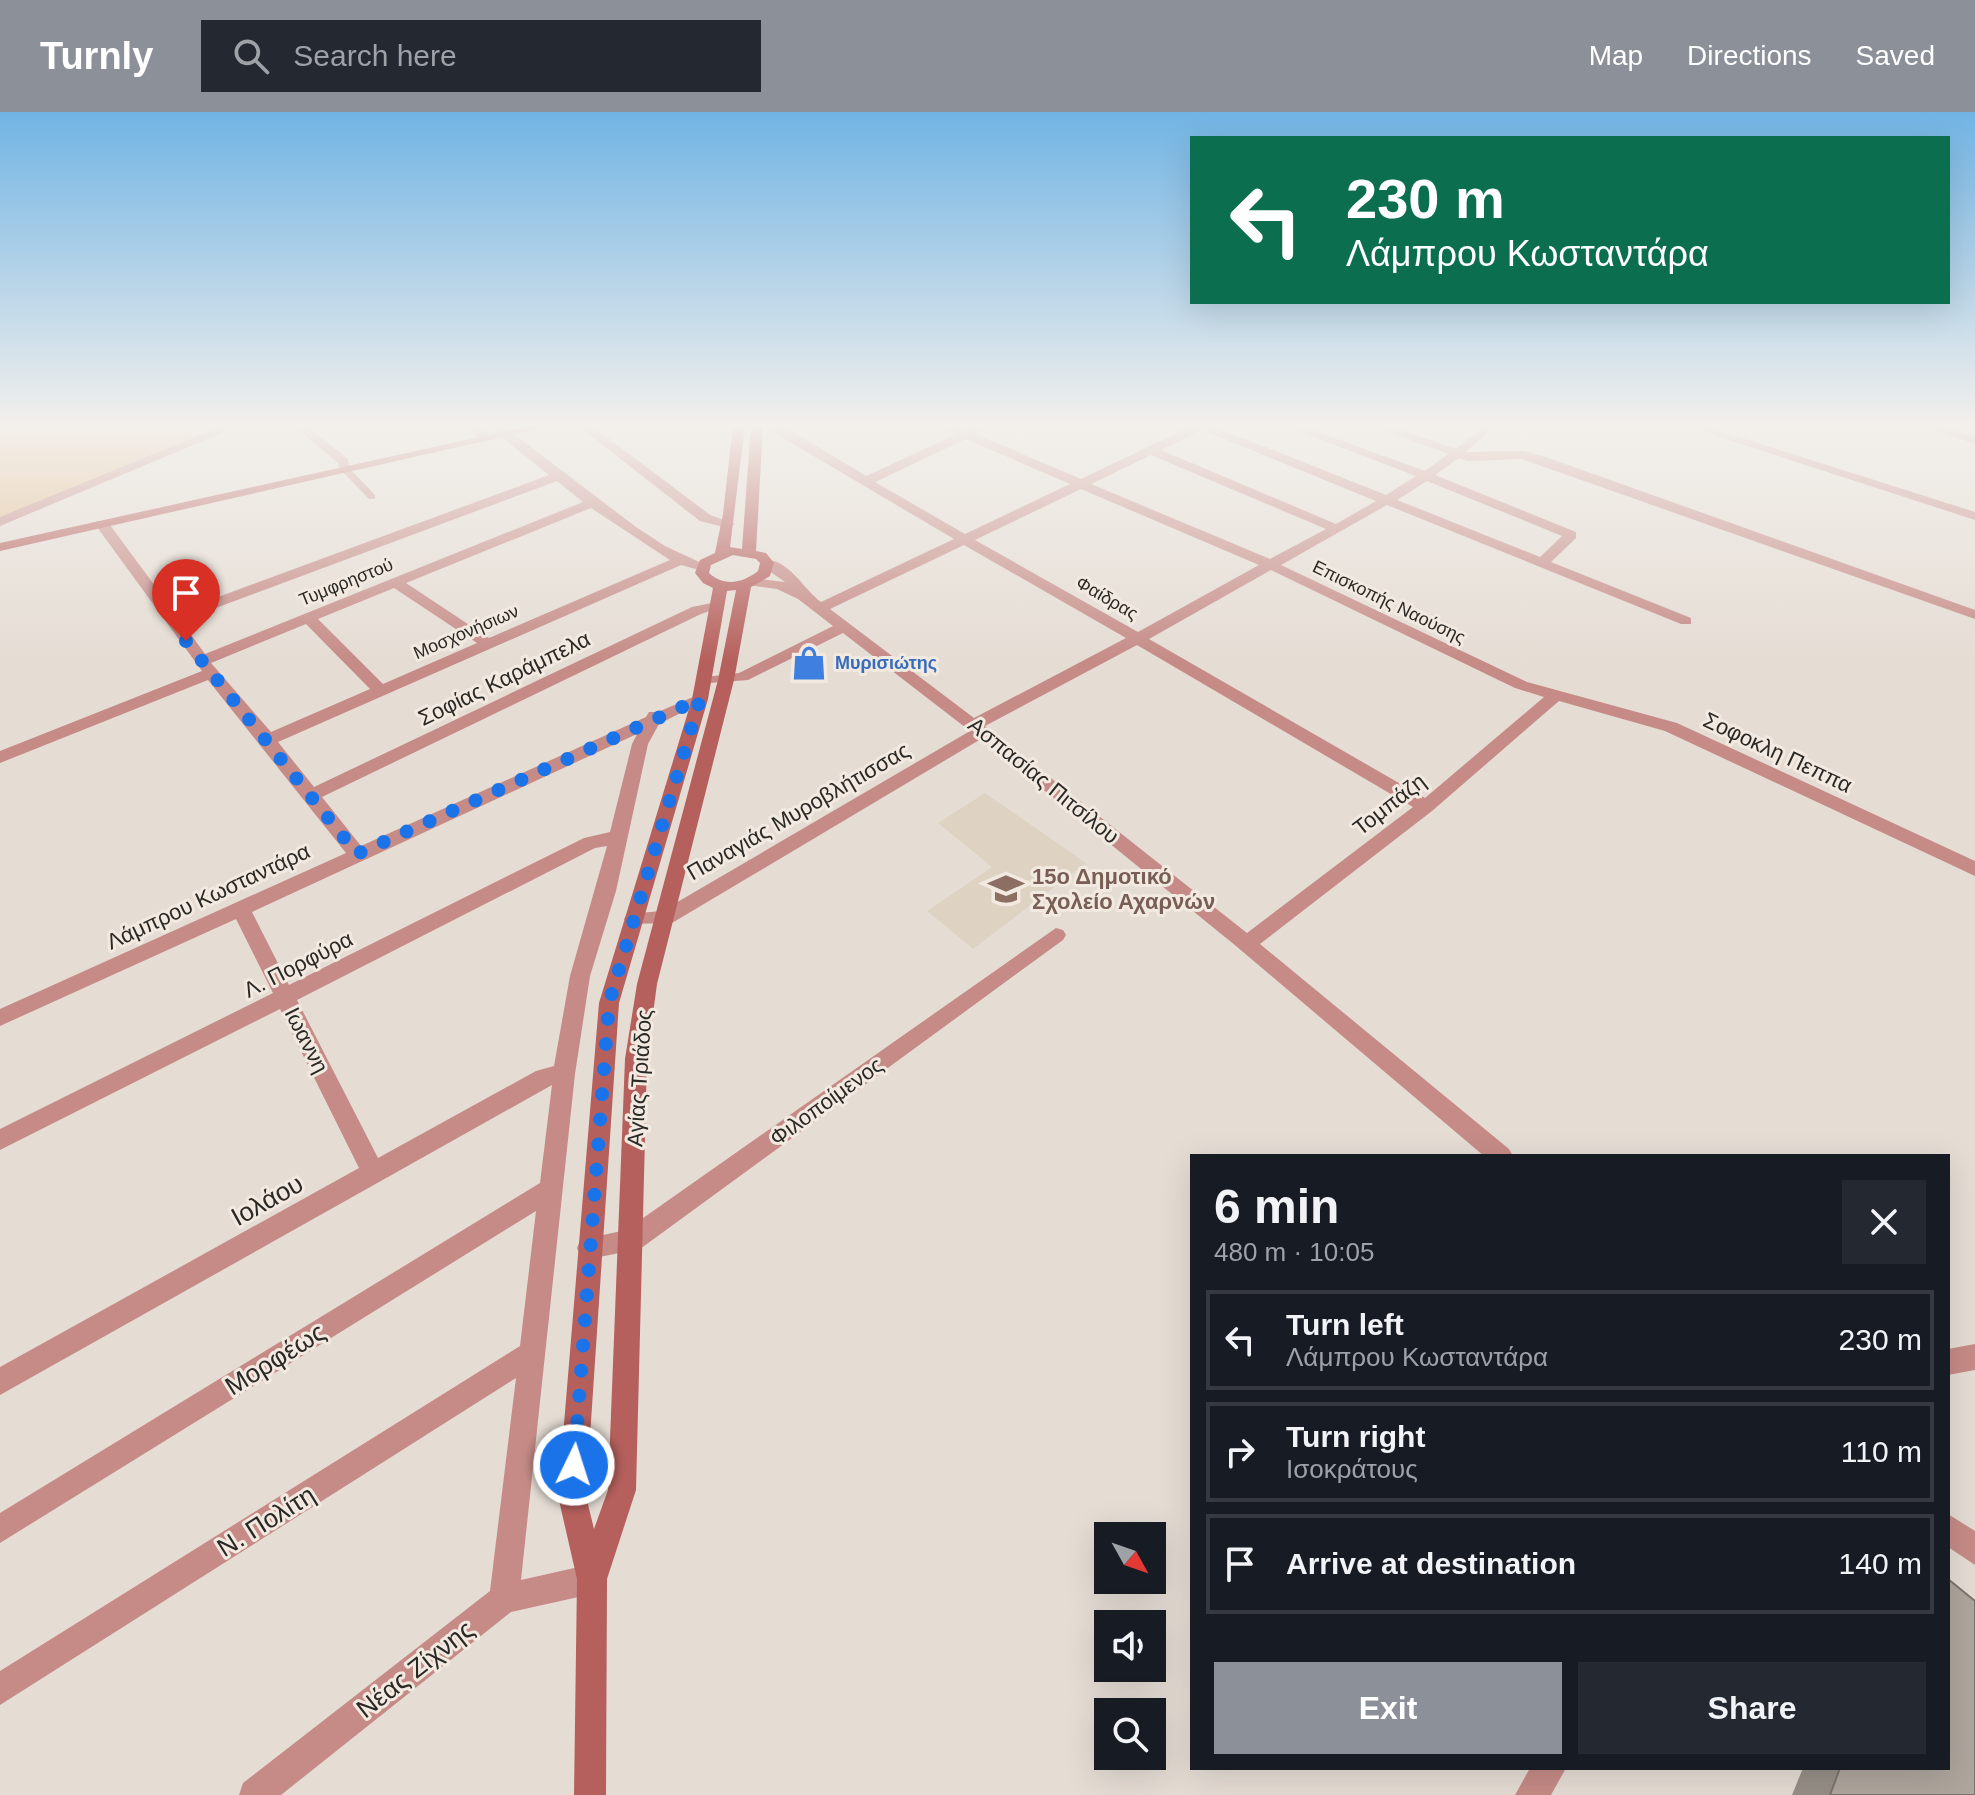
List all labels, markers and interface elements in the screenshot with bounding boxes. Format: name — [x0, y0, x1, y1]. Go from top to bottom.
search box — [201, 20, 761, 92]
icon: search — [229, 34, 273, 78]
text: Turnly — [40, 35, 153, 77]
text: Search here — [293, 39, 457, 72]
text: Map — [1589, 40, 1643, 71]
text: Directions — [1687, 40, 1812, 71]
text: Saved — [1856, 40, 1935, 71]
text: 230 m — [1346, 167, 1505, 230]
icon: left — [1214, 168, 1318, 272]
text: Λάμπρου Κωσταντάρα — [1346, 233, 1709, 274]
street label: Τυμφρηστού — [296, 554, 396, 610]
street label: Επισκοπής Ναούσης — [1309, 556, 1469, 648]
pin — [152, 559, 220, 641]
icon: arrive — [164, 571, 208, 615]
street label: Φαίδρας — [1073, 572, 1142, 624]
street label: Μοσχονήσιων — [410, 601, 522, 663]
street label: Σοφίας Καράμπελα — [414, 626, 594, 731]
shop icon: Μυρισιώτης — [790, 644, 828, 682]
place label: Μυρισιώτης — [835, 653, 937, 673]
street label: Σοφοκλη Πεππα — [1699, 707, 1856, 798]
street label: Ασπασίας Πιτσίλου — [963, 712, 1124, 849]
street label: Παναγιάς Μυροβλήτισσας — [683, 737, 914, 885]
street label: Τομπάζη — [1348, 768, 1431, 840]
street label: Λάμπρου Κωσταντάρα — [102, 838, 314, 955]
place label: 15ο Δημοτικό Σχολείο Αχαρνών — [1032, 864, 1215, 914]
school or university icon: 15ο Δημοτικό Σχολείο Αχαρνών — [987, 870, 1025, 908]
street label: Λ. Πορφύρα — [239, 926, 357, 1003]
street label: Ιωαννη — [279, 1003, 334, 1077]
street label: Αγίας Τριάδος — [622, 1008, 657, 1148]
street label: Φιλοποίμενος — [765, 1052, 888, 1151]
street label: Ιολάου — [226, 1168, 308, 1232]
text: 6 min — [1214, 1180, 1339, 1233]
button: close — [1842, 1180, 1926, 1264]
text: 480 m · 10:05 — [1214, 1237, 1374, 1267]
text: Turn left — [1286, 1308, 1404, 1341]
street label: Μορφέως — [219, 1317, 331, 1401]
icon: left — [1218, 1318, 1262, 1362]
text: 230 m — [1839, 1323, 1922, 1356]
text: Λάμπρου Κωσταντάρα — [1286, 1342, 1548, 1372]
text: Turn right — [1286, 1420, 1425, 1453]
position arrow — [532, 1423, 616, 1507]
icon: right — [1218, 1430, 1262, 1474]
text: 110 m — [1841, 1435, 1922, 1468]
text: Ισοκράτους — [1286, 1454, 1418, 1484]
street label: Ν. Πολίτη — [212, 1479, 320, 1563]
north arrow — [1094, 1522, 1166, 1594]
map controls — [1094, 1522, 1166, 1770]
icon: arrive — [1218, 1542, 1262, 1586]
text: Arrive at destination — [1286, 1547, 1576, 1580]
text: 140 m — [1839, 1547, 1922, 1580]
button: sound — [1094, 1610, 1166, 1682]
street label: Νέας Ζίχνης — [350, 1614, 480, 1724]
button: Exit — [1214, 1662, 1562, 1754]
button: Share — [1578, 1662, 1926, 1754]
button: search — [1094, 1698, 1166, 1770]

